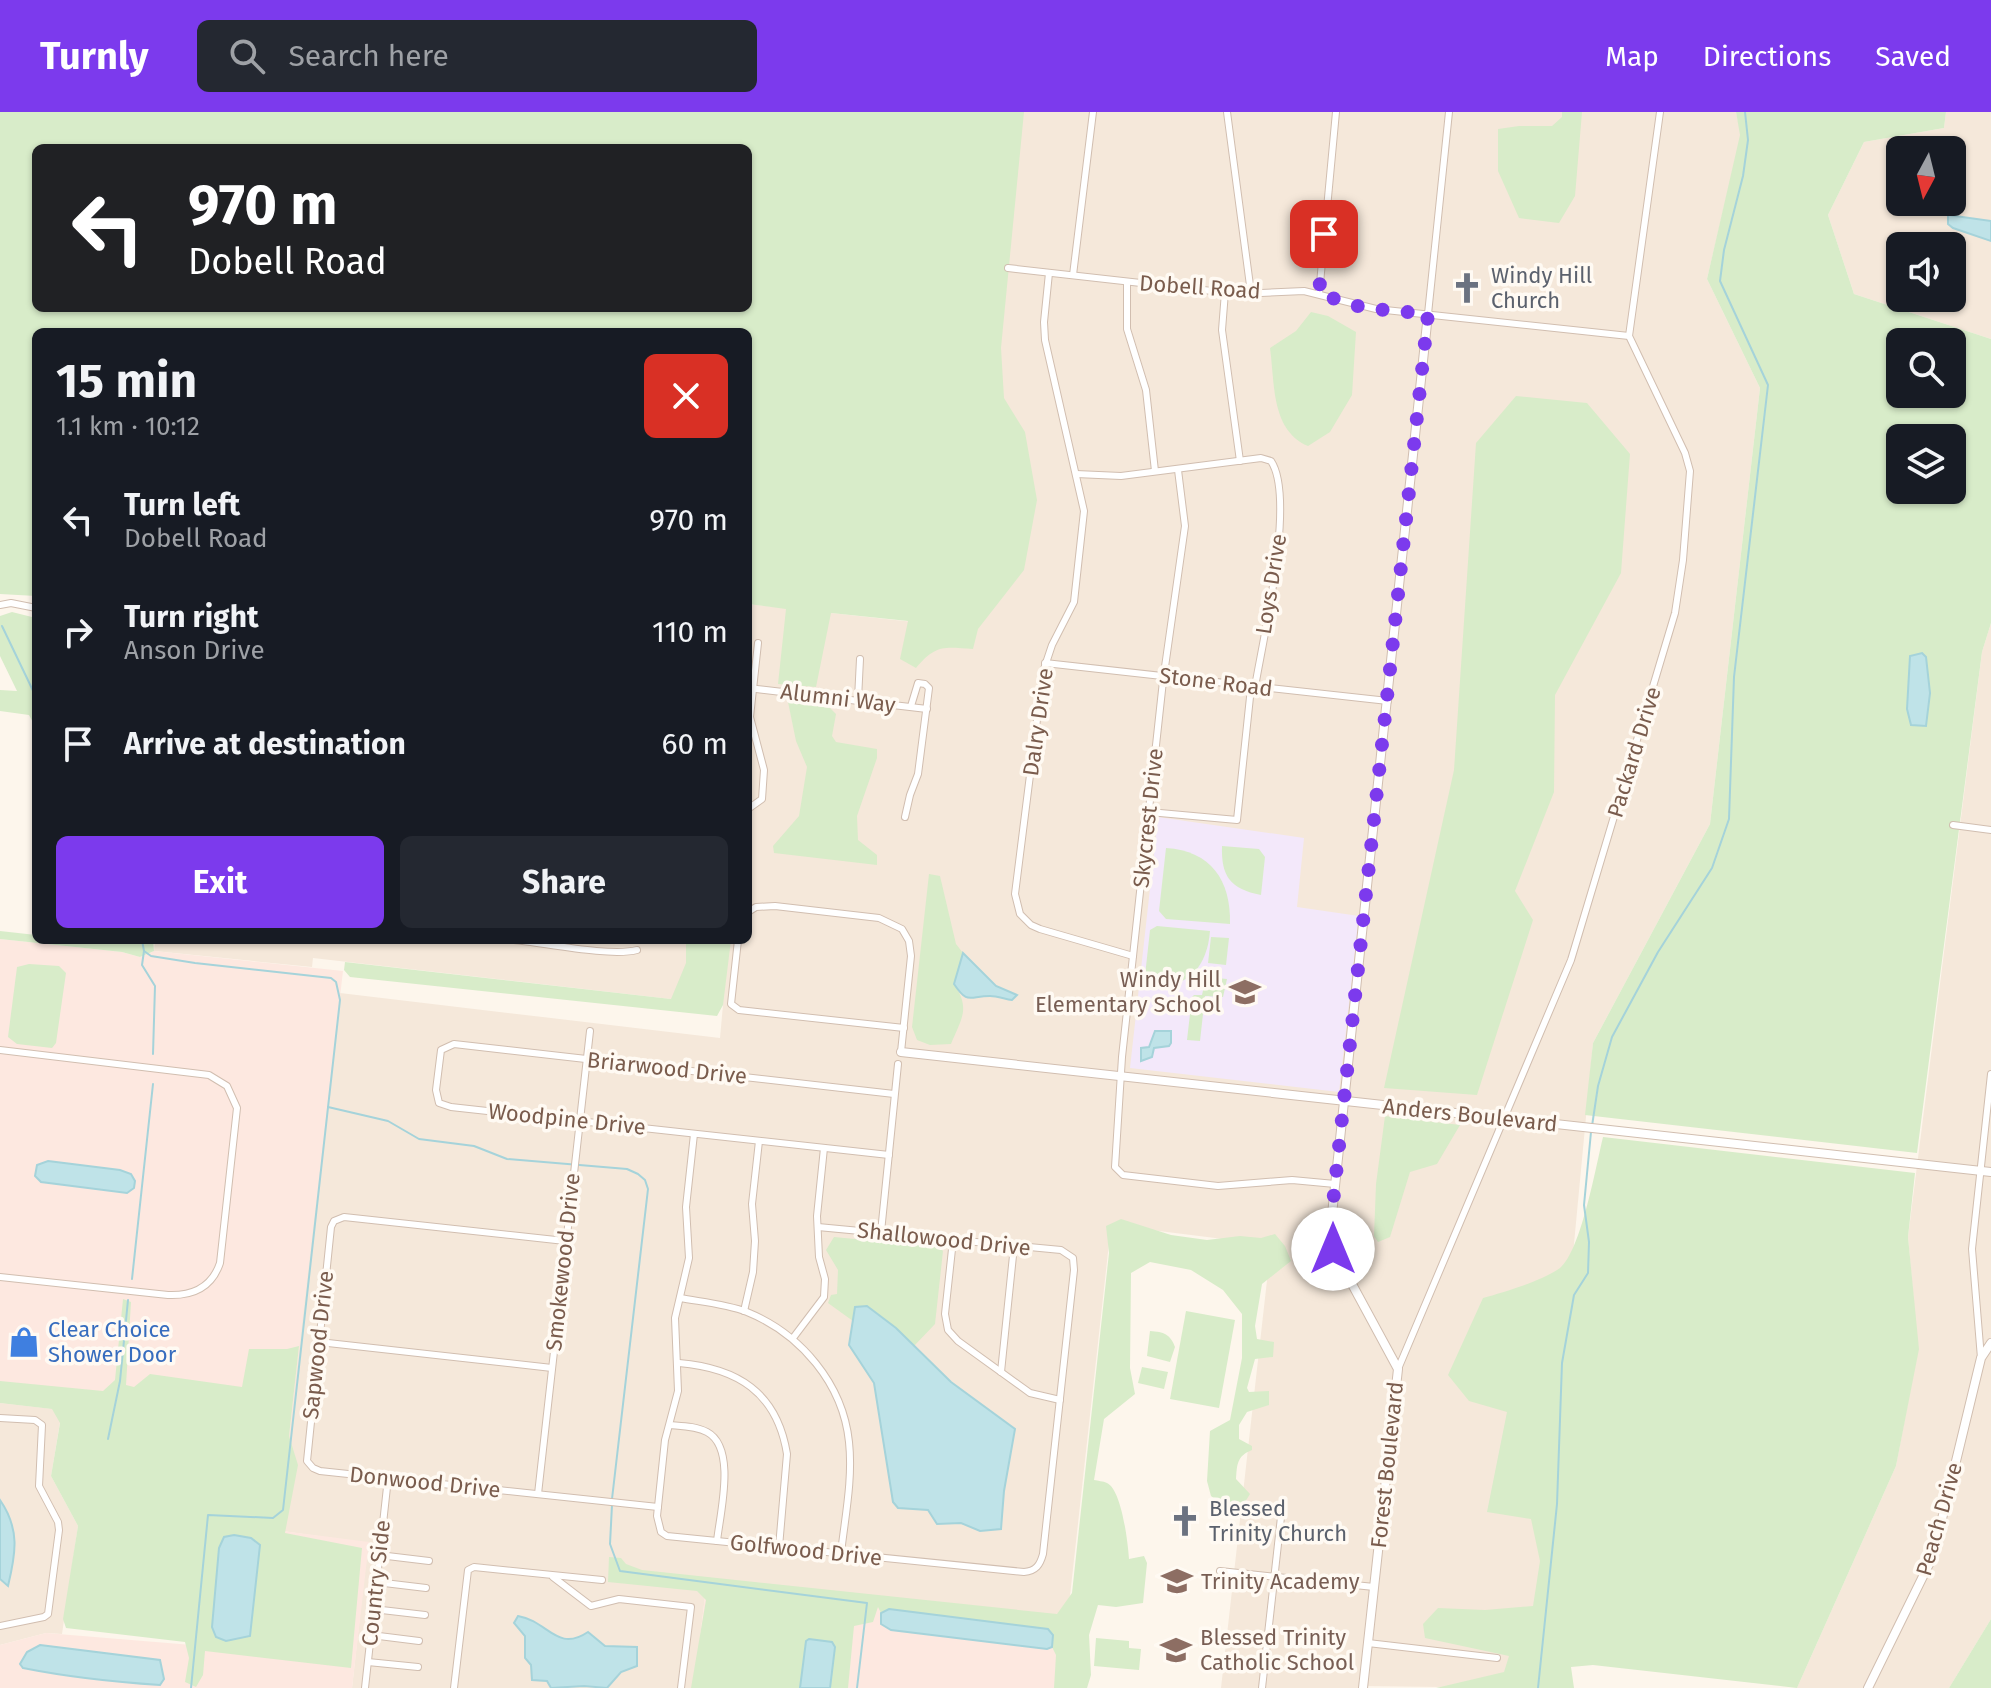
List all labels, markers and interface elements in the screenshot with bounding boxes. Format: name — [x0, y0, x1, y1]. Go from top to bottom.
search box — [197, 20, 757, 92]
text: Turnly — [40, 33, 149, 79]
icon: search — [225, 34, 269, 78]
text: Search here — [289, 38, 449, 74]
text: Map — [1605, 40, 1659, 73]
text: Directions — [1703, 40, 1831, 73]
text: Saved — [1875, 40, 1951, 73]
north arrow — [1886, 136, 1966, 216]
map controls — [1886, 136, 1966, 504]
text: 970 m — [188, 172, 338, 239]
icon: left — [56, 176, 160, 280]
pin — [1290, 200, 1358, 268]
icon: arrive — [1302, 212, 1346, 256]
button: sound — [1886, 232, 1966, 312]
text: Dobell Road — [188, 240, 387, 284]
place label: Windy Hill Church — [1491, 262, 1592, 314]
street label: Dobell Road — [1138, 269, 1262, 305]
church icon: Windy Hill Church — [1450, 271, 1484, 305]
button: search — [1886, 328, 1966, 408]
text: 15 min — [56, 352, 197, 410]
button: close — [644, 354, 728, 438]
text: 1.1 km · 10:12 — [56, 411, 200, 442]
button: layers — [1886, 424, 1966, 504]
text: Turn left — [124, 487, 240, 523]
icon: left — [56, 498, 100, 542]
text: 970 m — [649, 502, 728, 538]
text: Dobell Road — [124, 523, 268, 554]
street label: Loys Drive — [1250, 532, 1292, 636]
text: Turn right — [124, 599, 259, 635]
icon: right — [56, 610, 100, 654]
text: 110 m — [652, 614, 728, 650]
text: Anson Drive — [124, 635, 265, 666]
street label: Stone Road — [1158, 662, 1274, 702]
street label: Dalry Drive — [1017, 666, 1059, 778]
street label: Alumni Way — [779, 678, 897, 718]
street label: Packard Drive — [1601, 683, 1667, 821]
icon: arrive — [56, 722, 100, 766]
text: Arrive at destination — [124, 726, 406, 762]
text: 60 m — [662, 726, 728, 762]
street label: Skycrest Drive — [1127, 747, 1169, 889]
button: Exit — [56, 836, 384, 928]
button: Share — [400, 836, 728, 928]
place label: Windy Hill Elementary School — [1035, 966, 1221, 1018]
school or university icon: Windy Hill Elementary School — [1228, 975, 1262, 1009]
street label: Briarwood Drive — [586, 1046, 748, 1090]
street label: Anders Boulevard — [1381, 1092, 1559, 1138]
street label: Woodpine Drive — [487, 1097, 647, 1141]
street label: Smokewood Drive — [540, 1172, 586, 1352]
position arrow — [1291, 1207, 1375, 1291]
street label: Shallowood Drive — [856, 1216, 1032, 1262]
street label: Sapwood Drive — [297, 1269, 339, 1421]
place label: Clear Choice Shower Door — [48, 1316, 177, 1368]
shop icon: Clear Choice Shower Door — [7, 1325, 41, 1359]
street label: Forest Boulevard — [1365, 1380, 1409, 1550]
street label: Peach Drive — [1910, 1459, 1968, 1579]
street label: Donwood Drive — [348, 1461, 502, 1503]
place label: Blessed Trinity Church — [1209, 1495, 1347, 1547]
church icon: Blessed Trinity Church — [1168, 1504, 1202, 1538]
street label: Country Side — [356, 1519, 396, 1647]
street label: Golfwood Drive — [729, 1529, 883, 1571]
school or university icon: Trinity Academy — [1160, 1564, 1194, 1598]
place label: Trinity Academy — [1201, 1568, 1360, 1595]
place label: Blessed Trinity Catholic School — [1200, 1624, 1354, 1676]
school or university icon: Blessed Trinity Catholic School — [1159, 1633, 1193, 1667]

